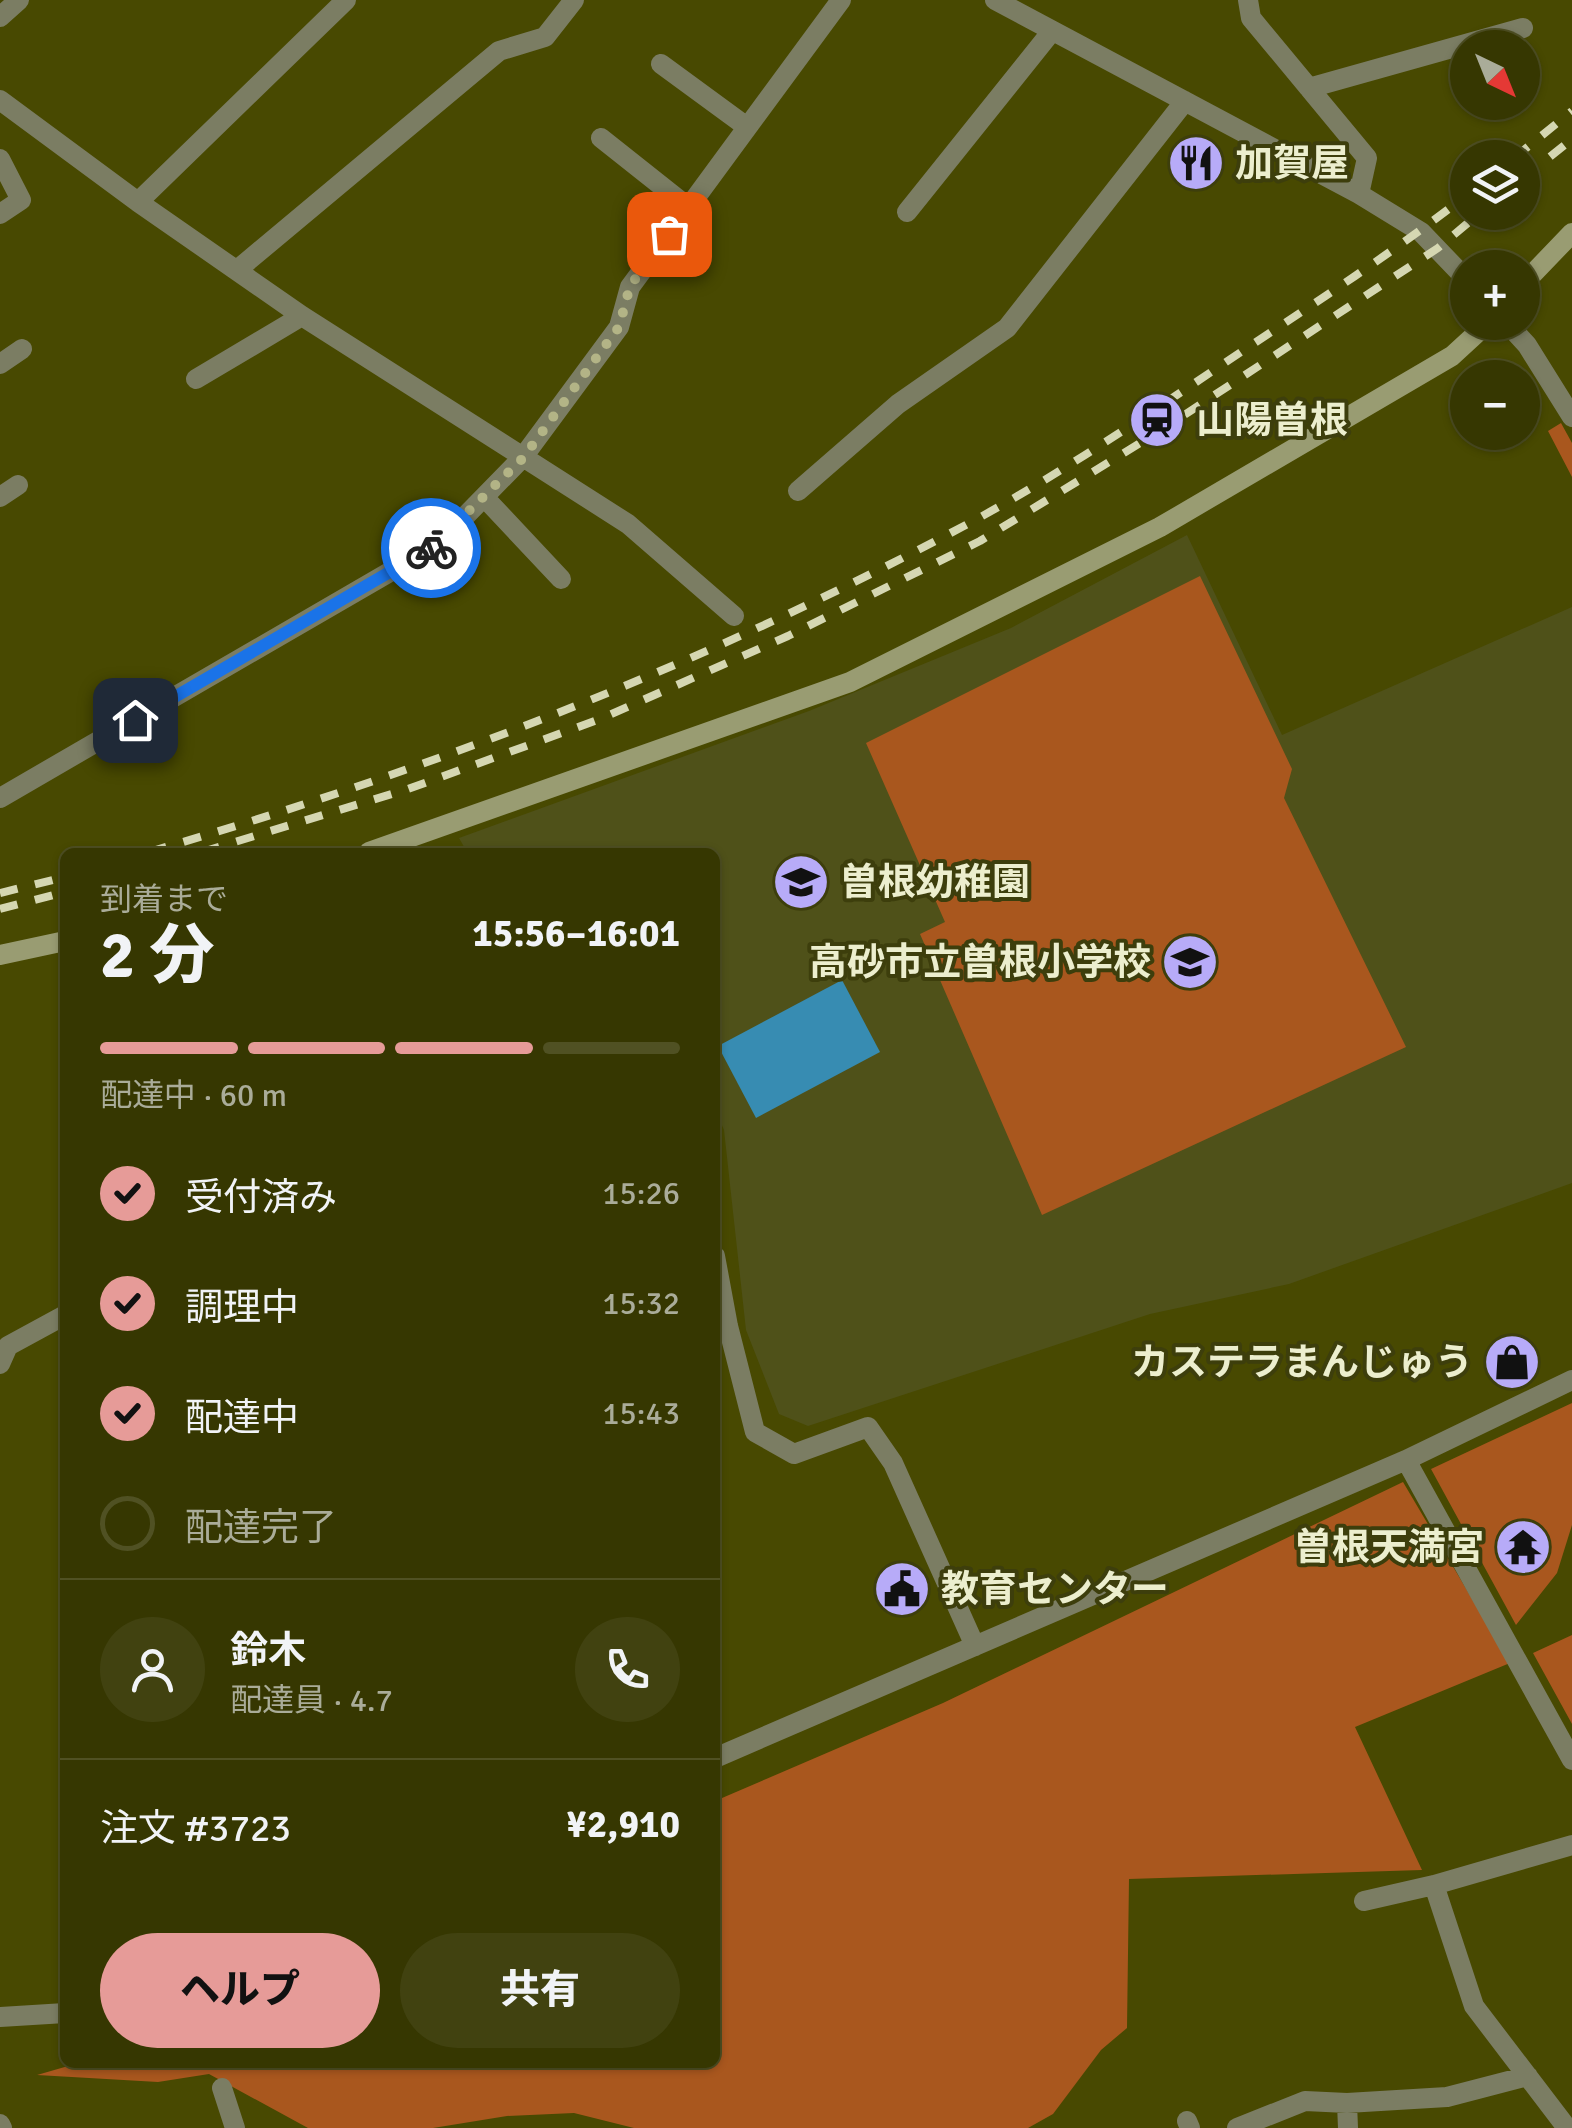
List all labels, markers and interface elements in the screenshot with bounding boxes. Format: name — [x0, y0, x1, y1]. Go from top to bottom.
north arrow — [1450, 30, 1540, 120]
map controls — [1450, 30, 1540, 450]
restaurant icon: 加賀屋 — [1166, 133, 1226, 193]
place label: 加賀屋 — [1235, 140, 1349, 187]
button: layers — [1450, 140, 1540, 230]
pin — [627, 192, 712, 277]
icon: bag — [642, 207, 697, 262]
button: + — [1450, 250, 1540, 340]
button: − — [1450, 360, 1540, 450]
station icon: 山陽曽根 — [1127, 390, 1187, 450]
place label: 山陽曽根 — [1196, 397, 1348, 444]
courier — [381, 498, 481, 598]
icon: bike — [404, 521, 459, 576]
pin — [93, 678, 178, 763]
icon: home — [108, 693, 163, 748]
school or university icon: 曽根幼稚園 — [771, 852, 831, 912]
place label: 曽根幼稚園 — [840, 859, 1030, 906]
text: 到着まで — [100, 880, 228, 919]
text: 15:56–16:01 — [472, 910, 680, 957]
text: 2 分 — [100, 916, 214, 996]
school or university icon: 高砂市立曽根小学校 — [1160, 932, 1220, 992]
place label: 高砂市立曽根小学校 — [809, 939, 1151, 986]
text: 配達中 · 60 m — [100, 1076, 287, 1115]
icon: check — [100, 1166, 155, 1221]
text: 受付済み — [185, 1174, 337, 1221]
text: 15:26 — [602, 1174, 680, 1213]
icon: check — [100, 1276, 155, 1331]
text: 調理中 — [185, 1284, 299, 1331]
text: 15:32 — [602, 1284, 680, 1323]
shop icon: カステラまんじゅう — [1482, 1332, 1542, 1392]
place label: カステラまんじゅう — [1131, 1339, 1473, 1386]
icon: check — [100, 1386, 155, 1441]
text: 配達中 — [185, 1394, 299, 1441]
text: 15:43 — [602, 1394, 680, 1433]
text: 配達完了 — [185, 1504, 337, 1551]
temple icon: 曽根天満宮 — [1493, 1517, 1553, 1577]
place label: 曽根天満宮 — [1294, 1524, 1484, 1571]
public building icon: 教育センター — [872, 1559, 932, 1619]
place label: 教育センター — [941, 1566, 1169, 1613]
button: person — [100, 1617, 205, 1722]
button: phone — [575, 1617, 680, 1722]
text: 鈴木 — [230, 1627, 306, 1674]
text: 配達員 · 4.7 — [230, 1681, 393, 1720]
text: ¥2,910 — [566, 1801, 680, 1848]
text: 注文 #3723 — [100, 1805, 291, 1852]
button: ヘルプ — [100, 1933, 380, 2048]
button: 共有 — [400, 1933, 680, 2048]

